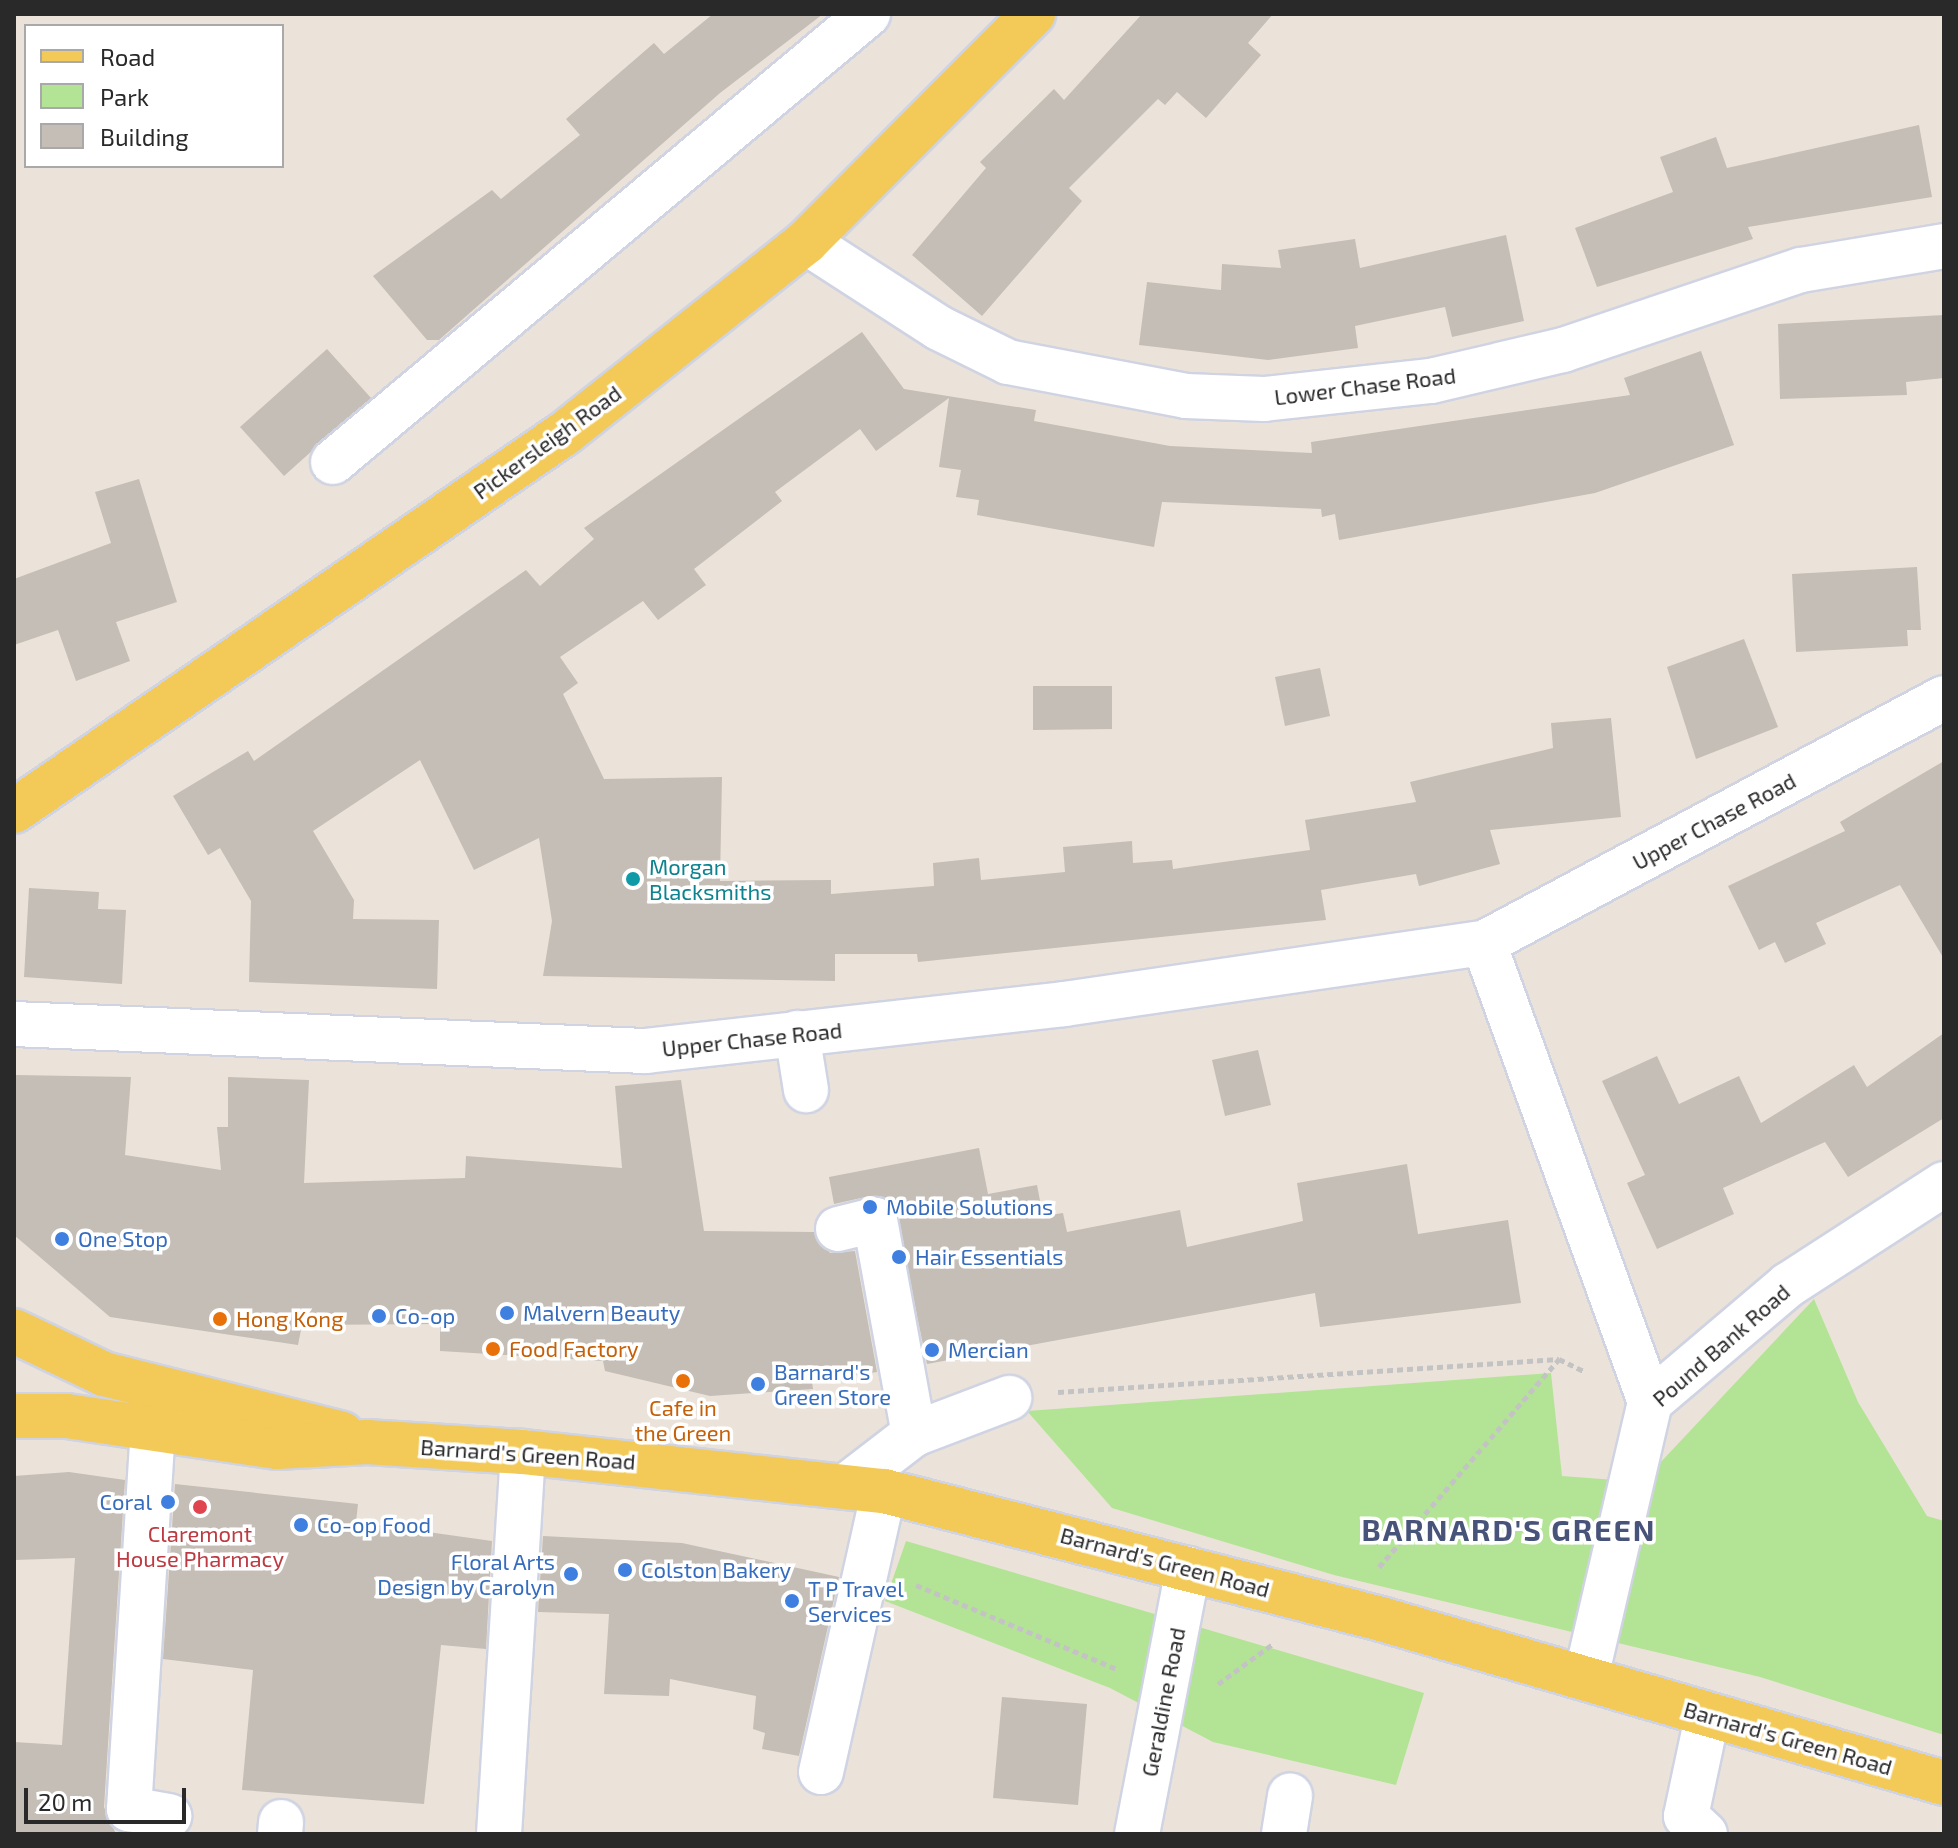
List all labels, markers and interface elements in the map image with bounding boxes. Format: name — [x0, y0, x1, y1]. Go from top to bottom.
legend — [24, 24, 284, 168]
text: Road — [100, 42, 155, 71]
text: Park — [100, 82, 149, 111]
text: Building — [100, 122, 189, 151]
street label: Lower Chase Road — [1272, 362, 1458, 410]
street label: Pickersleigh Road — [468, 380, 626, 504]
street label: Upper Chase Road — [1628, 767, 1800, 875]
place label: Morgan Blacksmiths — [649, 853, 771, 904]
marker: Morgan Blacksmiths — [624, 870, 642, 888]
street label: Upper Chase Road — [660, 1016, 844, 1062]
place label: Mobile Solutions — [886, 1194, 1053, 1220]
marker: Mobile Solutions — [861, 1198, 879, 1216]
place label: One Stop — [78, 1226, 168, 1252]
marker: One Stop — [53, 1230, 71, 1248]
place label: Hair Essentials — [915, 1244, 1064, 1270]
marker: Hair Essentials — [890, 1248, 908, 1266]
street label: Pound Bank Road — [1647, 1278, 1795, 1412]
place label: Malvern Beauty — [523, 1300, 680, 1326]
place label: Co-op — [395, 1303, 455, 1329]
marker: Malvern Beauty — [498, 1304, 516, 1322]
place label: Hong Kong — [236, 1306, 343, 1332]
marker: Co-op — [370, 1307, 388, 1325]
marker: Hong Kong — [211, 1310, 229, 1328]
place label: Food Factory — [509, 1336, 639, 1362]
place label: Mercian — [948, 1337, 1029, 1363]
marker: Food Factory — [484, 1340, 502, 1358]
marker: Mercian — [923, 1341, 941, 1359]
place label: Barnard's Green Store — [774, 1358, 891, 1410]
marker: Cafe in the Green — [674, 1372, 692, 1390]
marker: Barnard's Green Store — [749, 1375, 767, 1393]
place label: Cafe in the Green — [635, 1394, 731, 1446]
street label: Barnard's Green Road — [420, 1433, 636, 1475]
place label: Coral — [100, 1489, 152, 1515]
marker: Coral — [159, 1493, 177, 1511]
marker: Claremont House Pharmacy — [191, 1498, 209, 1516]
district label: BARNARD'S GREEN — [1362, 1511, 1656, 1547]
place label: Co-op Food — [317, 1512, 431, 1538]
marker: Co-op Food — [292, 1516, 310, 1534]
place label: Claremont House Pharmacy — [116, 1520, 284, 1572]
street label: Barnard's Green Road — [1057, 1521, 1273, 1603]
place label: Floral Arts Design by Carolyn — [377, 1548, 555, 1600]
place label: Colston Bakery — [641, 1557, 791, 1583]
marker: Colston Bakery — [616, 1561, 634, 1579]
marker: Floral Arts Design by Carolyn — [562, 1565, 580, 1583]
place label: T P Travel Services — [808, 1575, 905, 1626]
marker: T P Travel Services — [783, 1592, 801, 1610]
street label: Geraldine Road — [1136, 1625, 1190, 1779]
street label: Barnard's Green Road — [1681, 1696, 1895, 1780]
scale bar — [28, 1772, 190, 1822]
text: 20 m — [38, 1787, 92, 1816]

